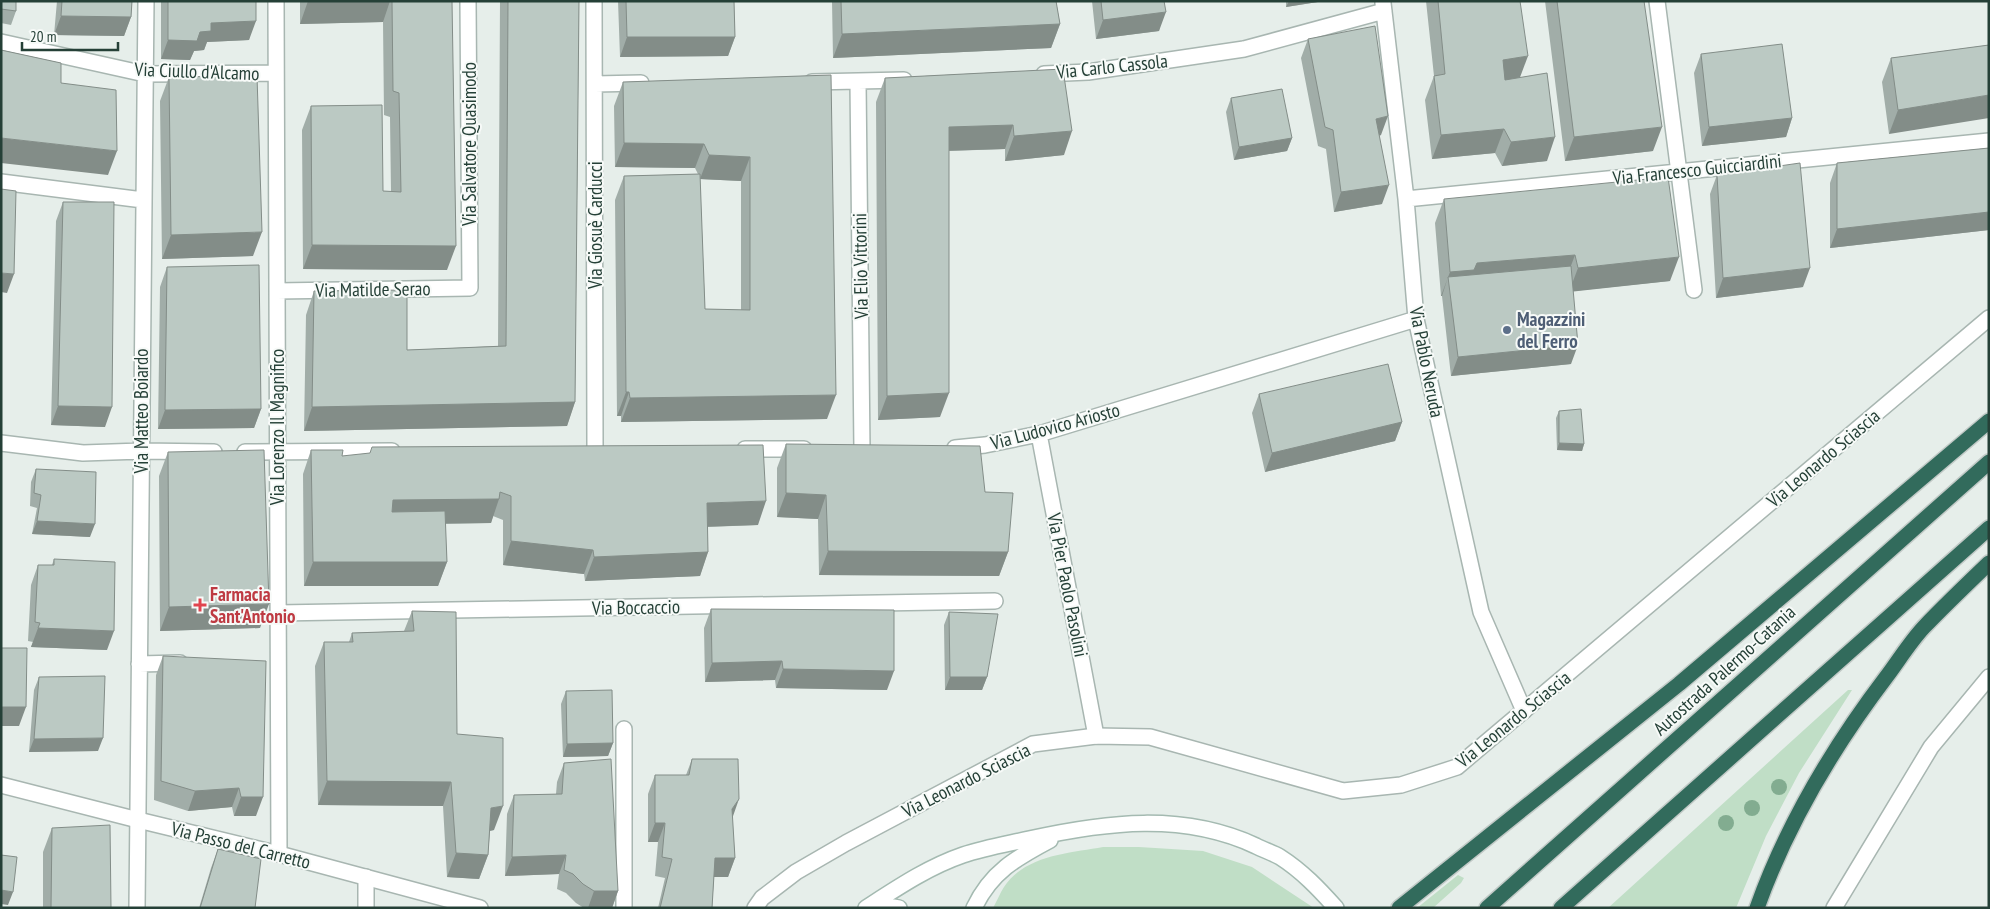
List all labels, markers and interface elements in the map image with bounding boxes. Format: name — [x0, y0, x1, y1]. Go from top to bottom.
scale bar — [22, 20, 119, 52]
text: 20 m — [30, 27, 56, 46]
street label: Via Carlo Cassola — [1054, 48, 1169, 84]
street label: Via Ciullo d'Alcamo — [133, 57, 260, 85]
street label: Via Salvatore Quasimodo — [457, 62, 481, 227]
street label: Via Francesco Guicciardini — [1610, 148, 1783, 190]
street label: Via Giosuè Carducci — [583, 161, 607, 290]
street label: Via Elio Vittorini — [847, 213, 873, 320]
street label: Via Matilde Serao — [314, 276, 431, 302]
street label: Via Pablo Neruda — [1404, 304, 1450, 419]
place label: Magazzini del Ferro — [1517, 307, 1585, 353]
marker: Magazzini del Ferro — [1501, 324, 1513, 336]
street label: Via Matteo Boiardo — [129, 348, 153, 475]
street label: Via Lorenzo Il Magnifico — [265, 349, 289, 506]
street label: Via Ludovico Ariosto — [987, 397, 1122, 455]
street label: Via Leonardo Sciascia — [1761, 404, 1885, 513]
street label: Via Pier Paolo Pasolini — [1042, 510, 1094, 659]
place label: Farmacia Sant'Antonio — [210, 582, 295, 628]
street label: Via Boccaccio — [591, 594, 680, 620]
marker: Farmacia Sant'Antonio — [194, 599, 206, 611]
street label: Autostrada Palermo-Catania — [1648, 600, 1800, 740]
street label: Via Leonardo Sciascia — [1450, 665, 1575, 773]
street label: Via Leonardo Sciascia — [897, 737, 1034, 823]
street label: Via Passo del Carretto — [168, 816, 313, 874]

